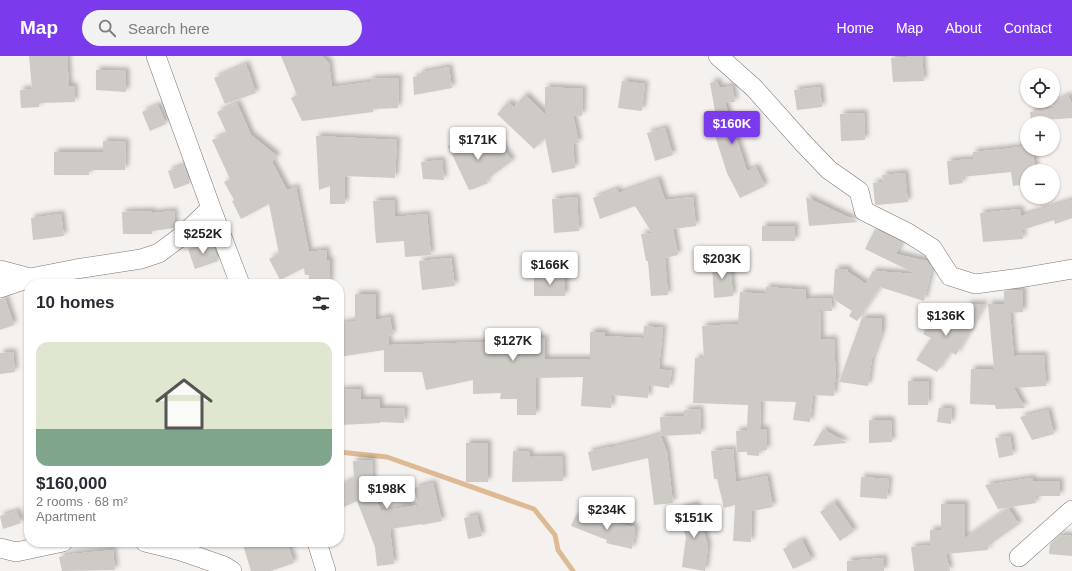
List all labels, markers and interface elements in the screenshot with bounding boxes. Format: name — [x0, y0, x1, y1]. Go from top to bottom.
search box — [82, 10, 362, 46]
text: Map — [20, 17, 58, 38]
icon: search — [96, 17, 118, 39]
text: Search here — [128, 20, 210, 37]
text: Home — [837, 20, 874, 36]
text: Map — [896, 20, 923, 36]
text: About — [945, 20, 982, 36]
text: Contact — [1004, 20, 1052, 36]
map controls — [1020, 68, 1060, 204]
button: locate — [1020, 68, 1060, 108]
pin: $160K — [704, 111, 760, 145]
text: $160K — [713, 116, 751, 131]
button: + — [1020, 116, 1060, 156]
pin: $171K — [450, 127, 506, 161]
text: $171K — [459, 132, 497, 147]
button: − — [1020, 164, 1060, 204]
pin: $252K — [175, 221, 231, 255]
text: $252K — [184, 226, 222, 241]
pin: $203K — [694, 246, 750, 280]
text: $203K — [703, 251, 741, 266]
pin: $166K — [522, 252, 578, 286]
text: $166K — [531, 257, 569, 272]
icon: filters — [310, 292, 332, 314]
text: 10 homes — [36, 293, 114, 312]
pin: $136K — [918, 303, 974, 337]
text: $136K — [927, 308, 965, 323]
pin: $127K — [485, 328, 541, 362]
text: $127K — [494, 333, 532, 348]
icon: home — [148, 368, 220, 440]
text: $160,000 — [36, 474, 107, 493]
pin: $198K — [359, 476, 415, 510]
text: $198K — [368, 481, 406, 496]
text: 2 rooms · 68 m² — [36, 494, 128, 509]
pin: $234K — [579, 497, 635, 531]
text: $234K — [588, 502, 626, 517]
pin: $151K — [666, 505, 722, 539]
text: Apartment — [36, 509, 96, 524]
text: $151K — [675, 510, 713, 525]

